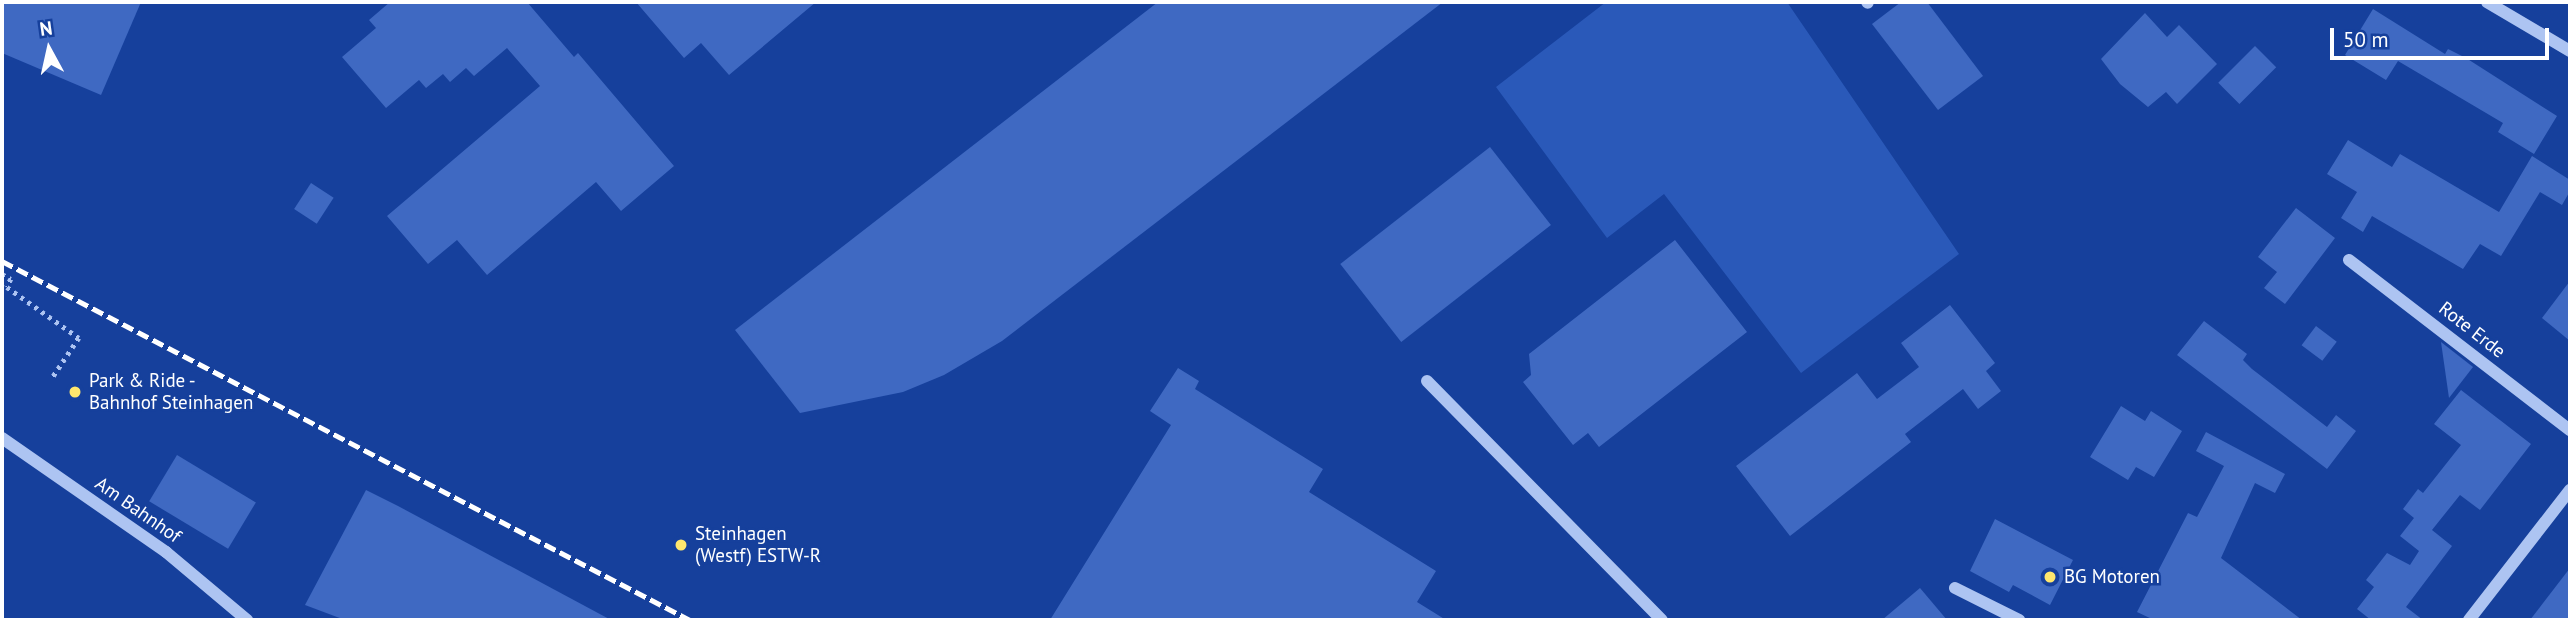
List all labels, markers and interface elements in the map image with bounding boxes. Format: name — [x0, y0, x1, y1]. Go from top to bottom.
north arrow — [14, 14, 84, 84]
scale bar — [2334, 14, 2553, 58]
text: N — [38, 15, 54, 41]
text: 50 m — [2343, 26, 2389, 53]
street label: Rote Erde — [2434, 297, 2510, 363]
place label: Park & Ride - Bahnhof Steinhagen — [89, 370, 253, 414]
marker: Park & Ride - Bahnhof Steinhagen — [67, 384, 83, 400]
street label: Am Bahnhof — [91, 472, 185, 548]
place label: Steinhagen (Westf) ESTW-R — [695, 523, 821, 567]
marker: Steinhagen (Westf) ESTW-R — [673, 537, 689, 553]
place label: BG Motoren — [2064, 566, 2160, 588]
marker: BG Motoren — [2042, 569, 2058, 585]

